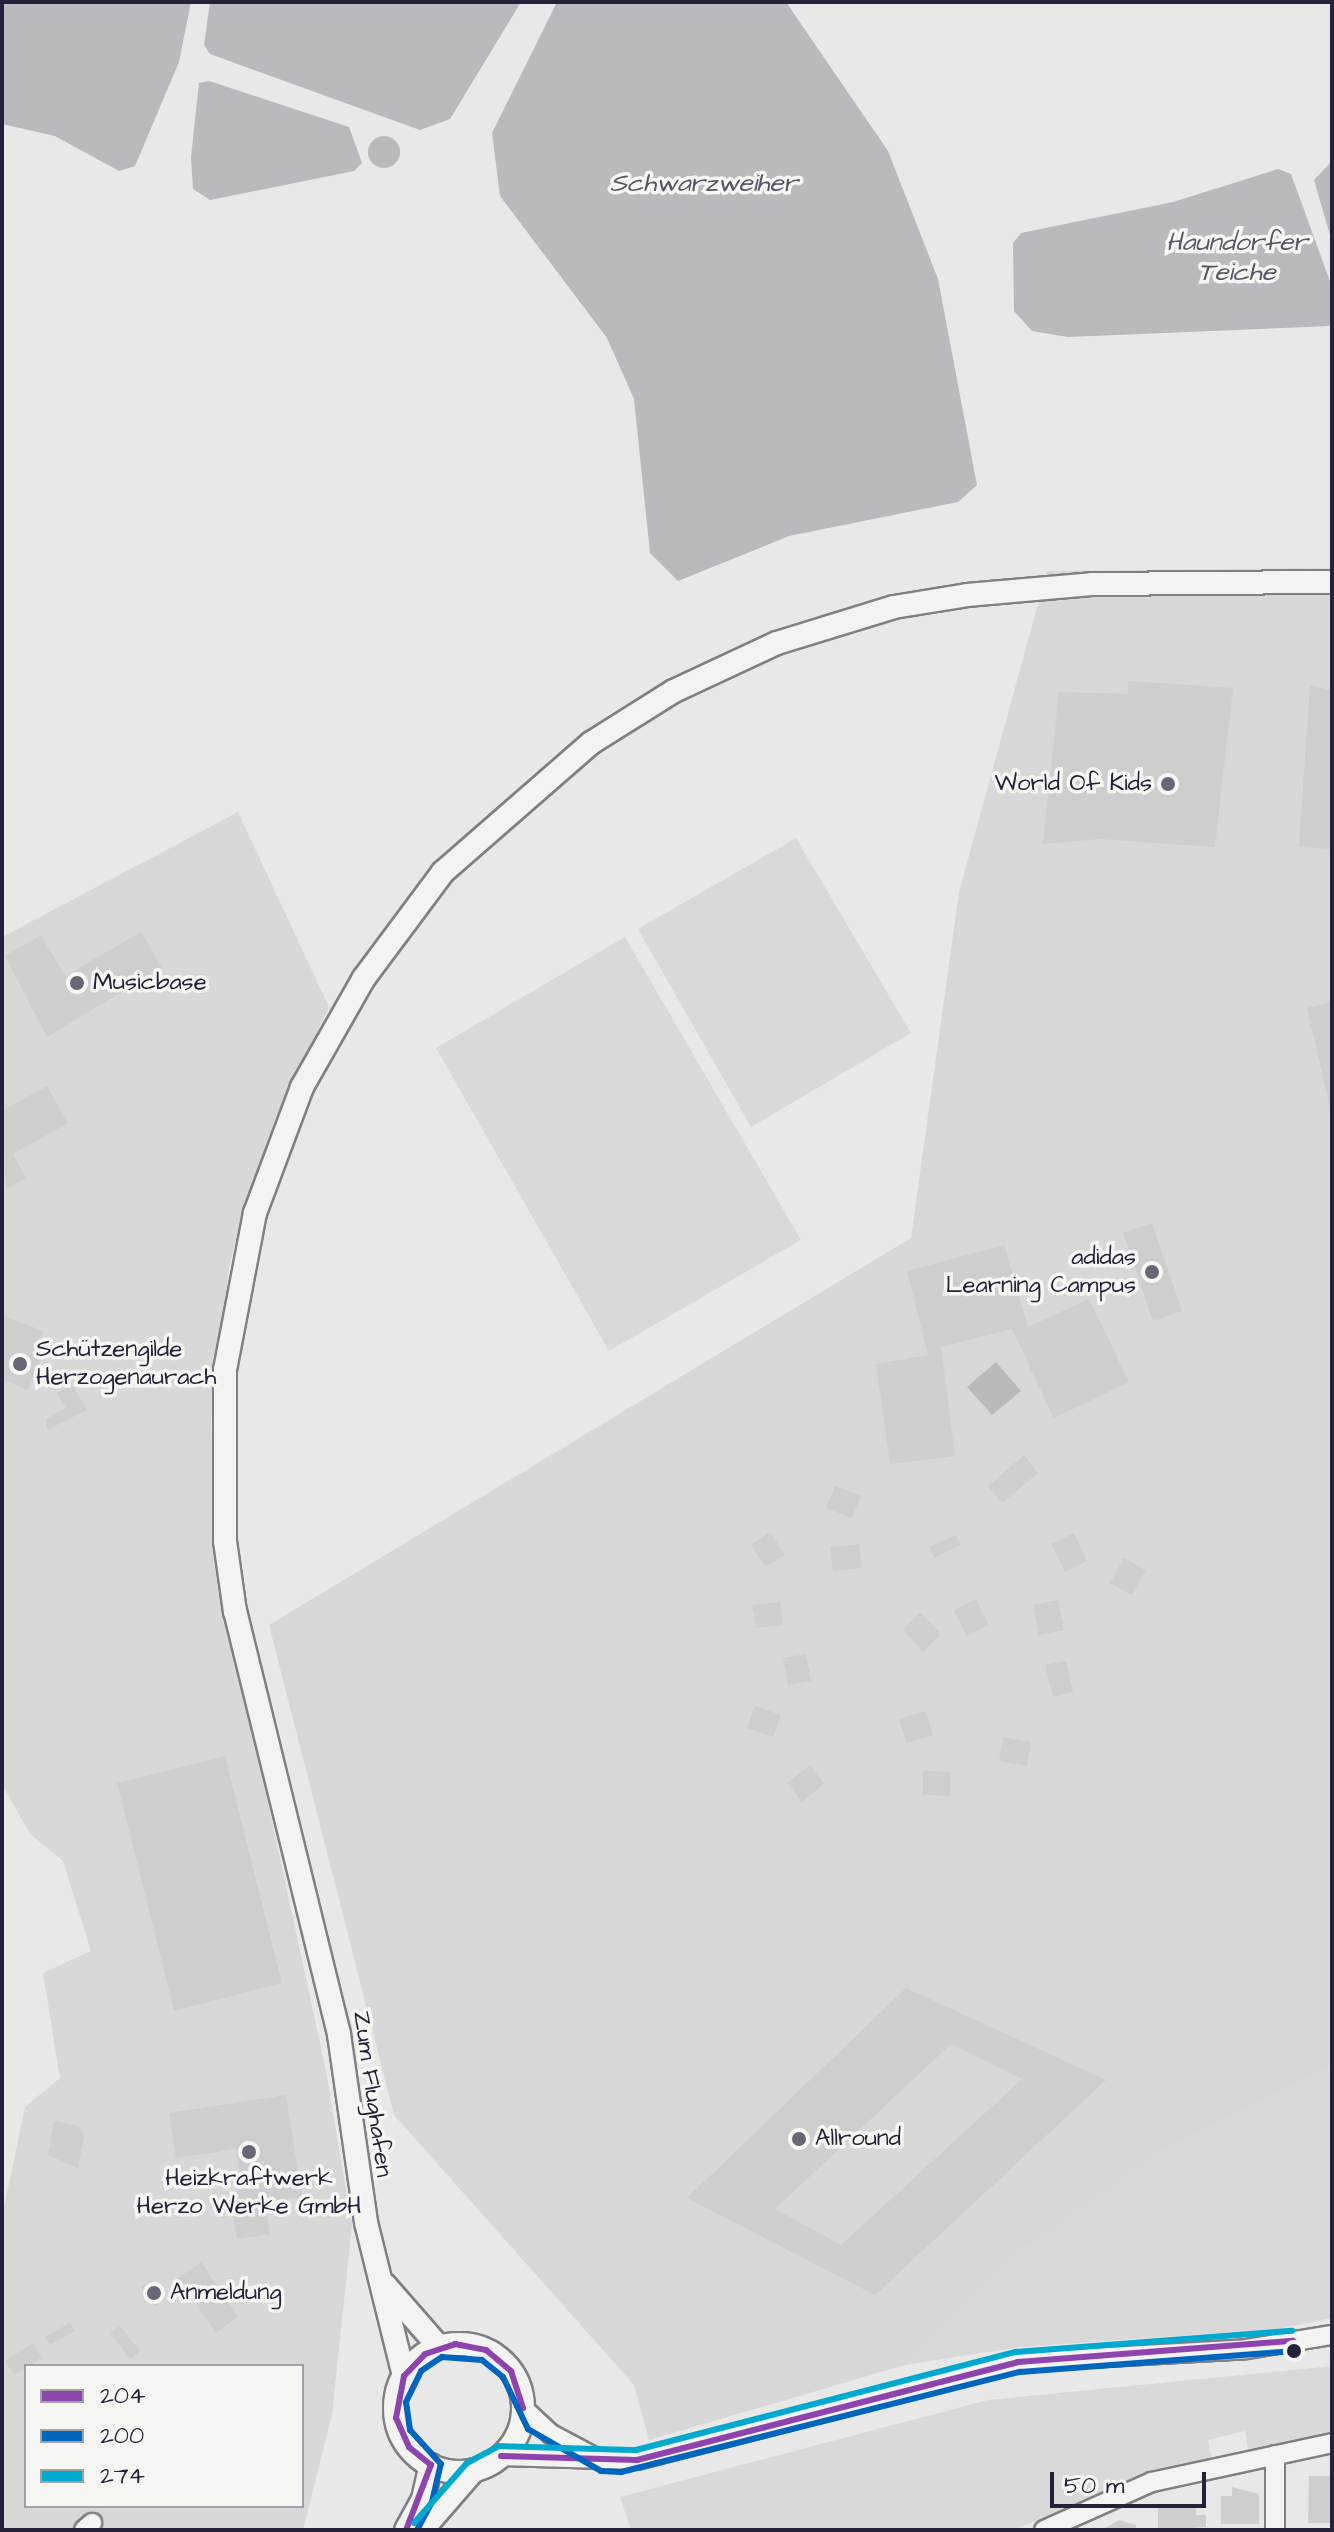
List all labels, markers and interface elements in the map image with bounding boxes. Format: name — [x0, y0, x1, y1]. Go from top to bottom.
water label: Schwarzweiher — [610, 168, 798, 200]
water label: Haundorfer Teiche — [1166, 227, 1308, 288]
place label: World Of Kids — [995, 770, 1152, 798]
marker: World Of Kids — [1159, 775, 1177, 793]
place label: Musicbase — [93, 969, 207, 997]
marker: Musicbase — [68, 974, 86, 992]
place label: adidas Learning Campus — [946, 1244, 1136, 1300]
marker: adidas Learning Campus — [1143, 1263, 1161, 1281]
place label: Schützengilde Herzogenaurach — [36, 1336, 216, 1392]
marker: Schützengilde Herzogenaurach — [11, 1355, 29, 1373]
street label: Zum Flughafen — [346, 2009, 398, 2179]
place label: Allround — [815, 2125, 901, 2153]
marker: Allround — [790, 2130, 808, 2148]
marker: Heizkraftwerk Herzo Werke GmbH — [240, 2143, 258, 2161]
place label: Heizkraftwerk Herzo Werke GmbH — [136, 2165, 362, 2221]
place label: Anmeldung — [170, 2279, 282, 2307]
marker: Anmeldung — [145, 2284, 163, 2302]
unlabelled marker — [1286, 2343, 1302, 2359]
legend — [24, 2364, 304, 2508]
text: 204 — [100, 2379, 145, 2413]
text: 200 — [100, 2419, 144, 2453]
scale bar — [1054, 2456, 1210, 2506]
text: 274 — [100, 2459, 145, 2493]
text: 50 m — [1064, 2469, 1124, 2503]

